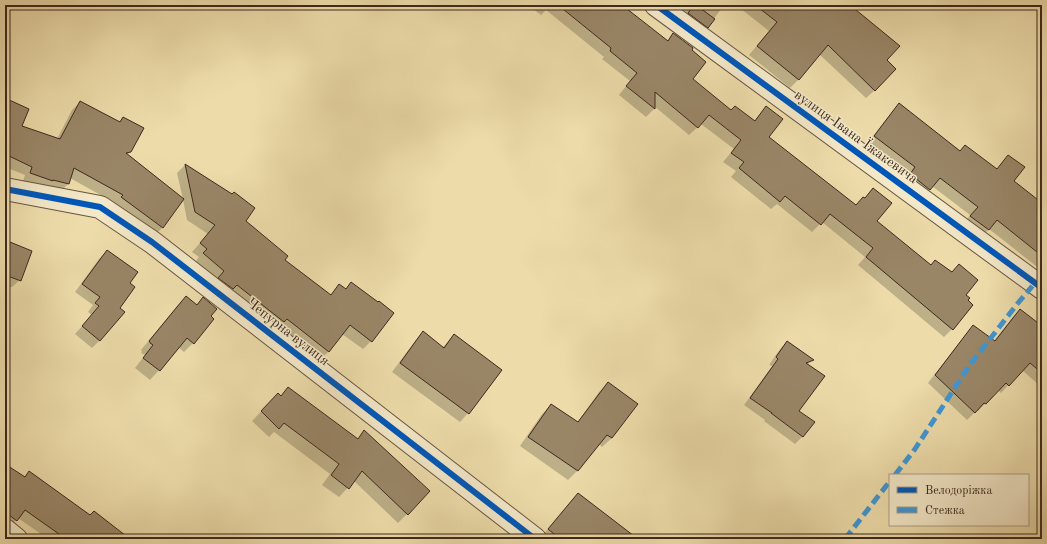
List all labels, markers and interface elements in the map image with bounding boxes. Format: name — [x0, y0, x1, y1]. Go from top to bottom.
street label: вулиця Івана Їжакевича — [792, 85, 922, 186]
street label: Чепурна вулиця — [244, 296, 332, 368]
legend — [889, 474, 1029, 526]
text: Велодоріжка — [925, 484, 992, 497]
text: Стежка — [925, 505, 965, 517]

